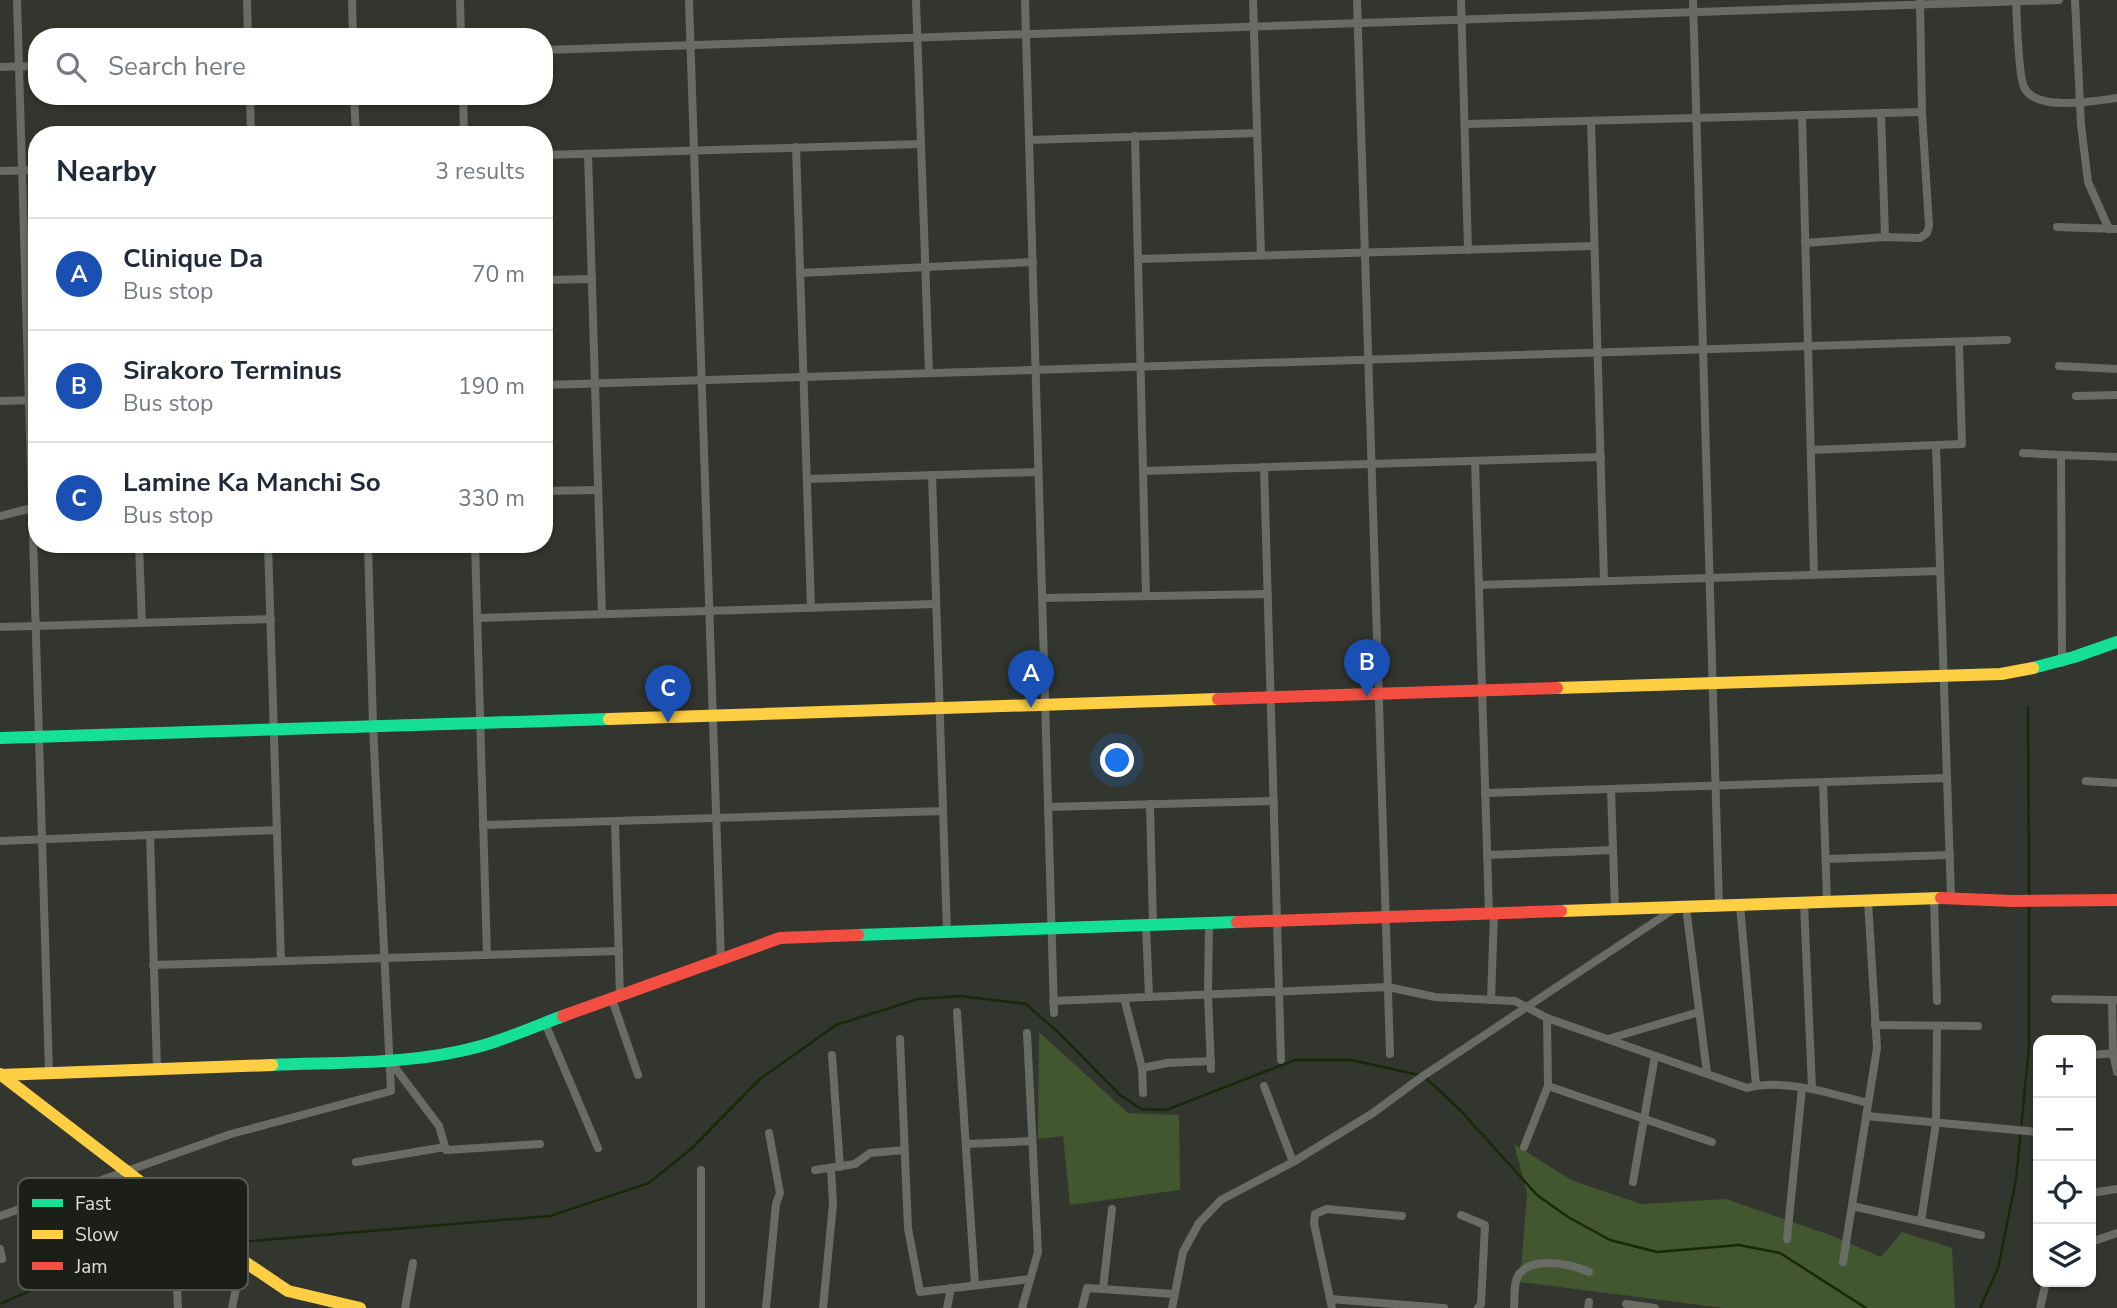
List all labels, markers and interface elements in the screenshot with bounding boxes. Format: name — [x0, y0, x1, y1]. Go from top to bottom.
search box — [28, 28, 553, 105]
icon: search — [52, 48, 90, 86]
text: Search here — [108, 49, 246, 84]
text: Nearby — [56, 151, 156, 192]
text: 3 results — [435, 156, 525, 187]
text: Clinique Da — [123, 241, 263, 276]
text: A — [70, 259, 88, 290]
text: 70 m — [472, 259, 525, 290]
text: Bus stop — [123, 276, 214, 307]
text: Sirakoro Terminus — [123, 353, 342, 388]
text: B — [71, 371, 87, 402]
text: 190 m — [458, 371, 525, 402]
text: Bus stop — [123, 388, 214, 419]
text: Lamine Ka Manchi So — [123, 465, 381, 500]
text: C — [71, 483, 87, 514]
text: 330 m — [458, 483, 525, 514]
text: Bus stop — [123, 500, 214, 531]
pin: B — [1344, 639, 1390, 697]
pin: A — [1008, 650, 1054, 708]
pin: C — [645, 665, 691, 723]
your location — [1100, 743, 1134, 777]
map controls — [2033, 1035, 2096, 1287]
button: + — [2033, 1035, 2096, 1098]
button: − — [2033, 1098, 2096, 1161]
button: locate — [2033, 1161, 2096, 1224]
legend — [18, 1178, 248, 1290]
text: Fast — [75, 1191, 111, 1217]
text: Slow — [75, 1222, 119, 1248]
button: layers — [2033, 1224, 2096, 1287]
text: Jam — [74, 1254, 108, 1280]

